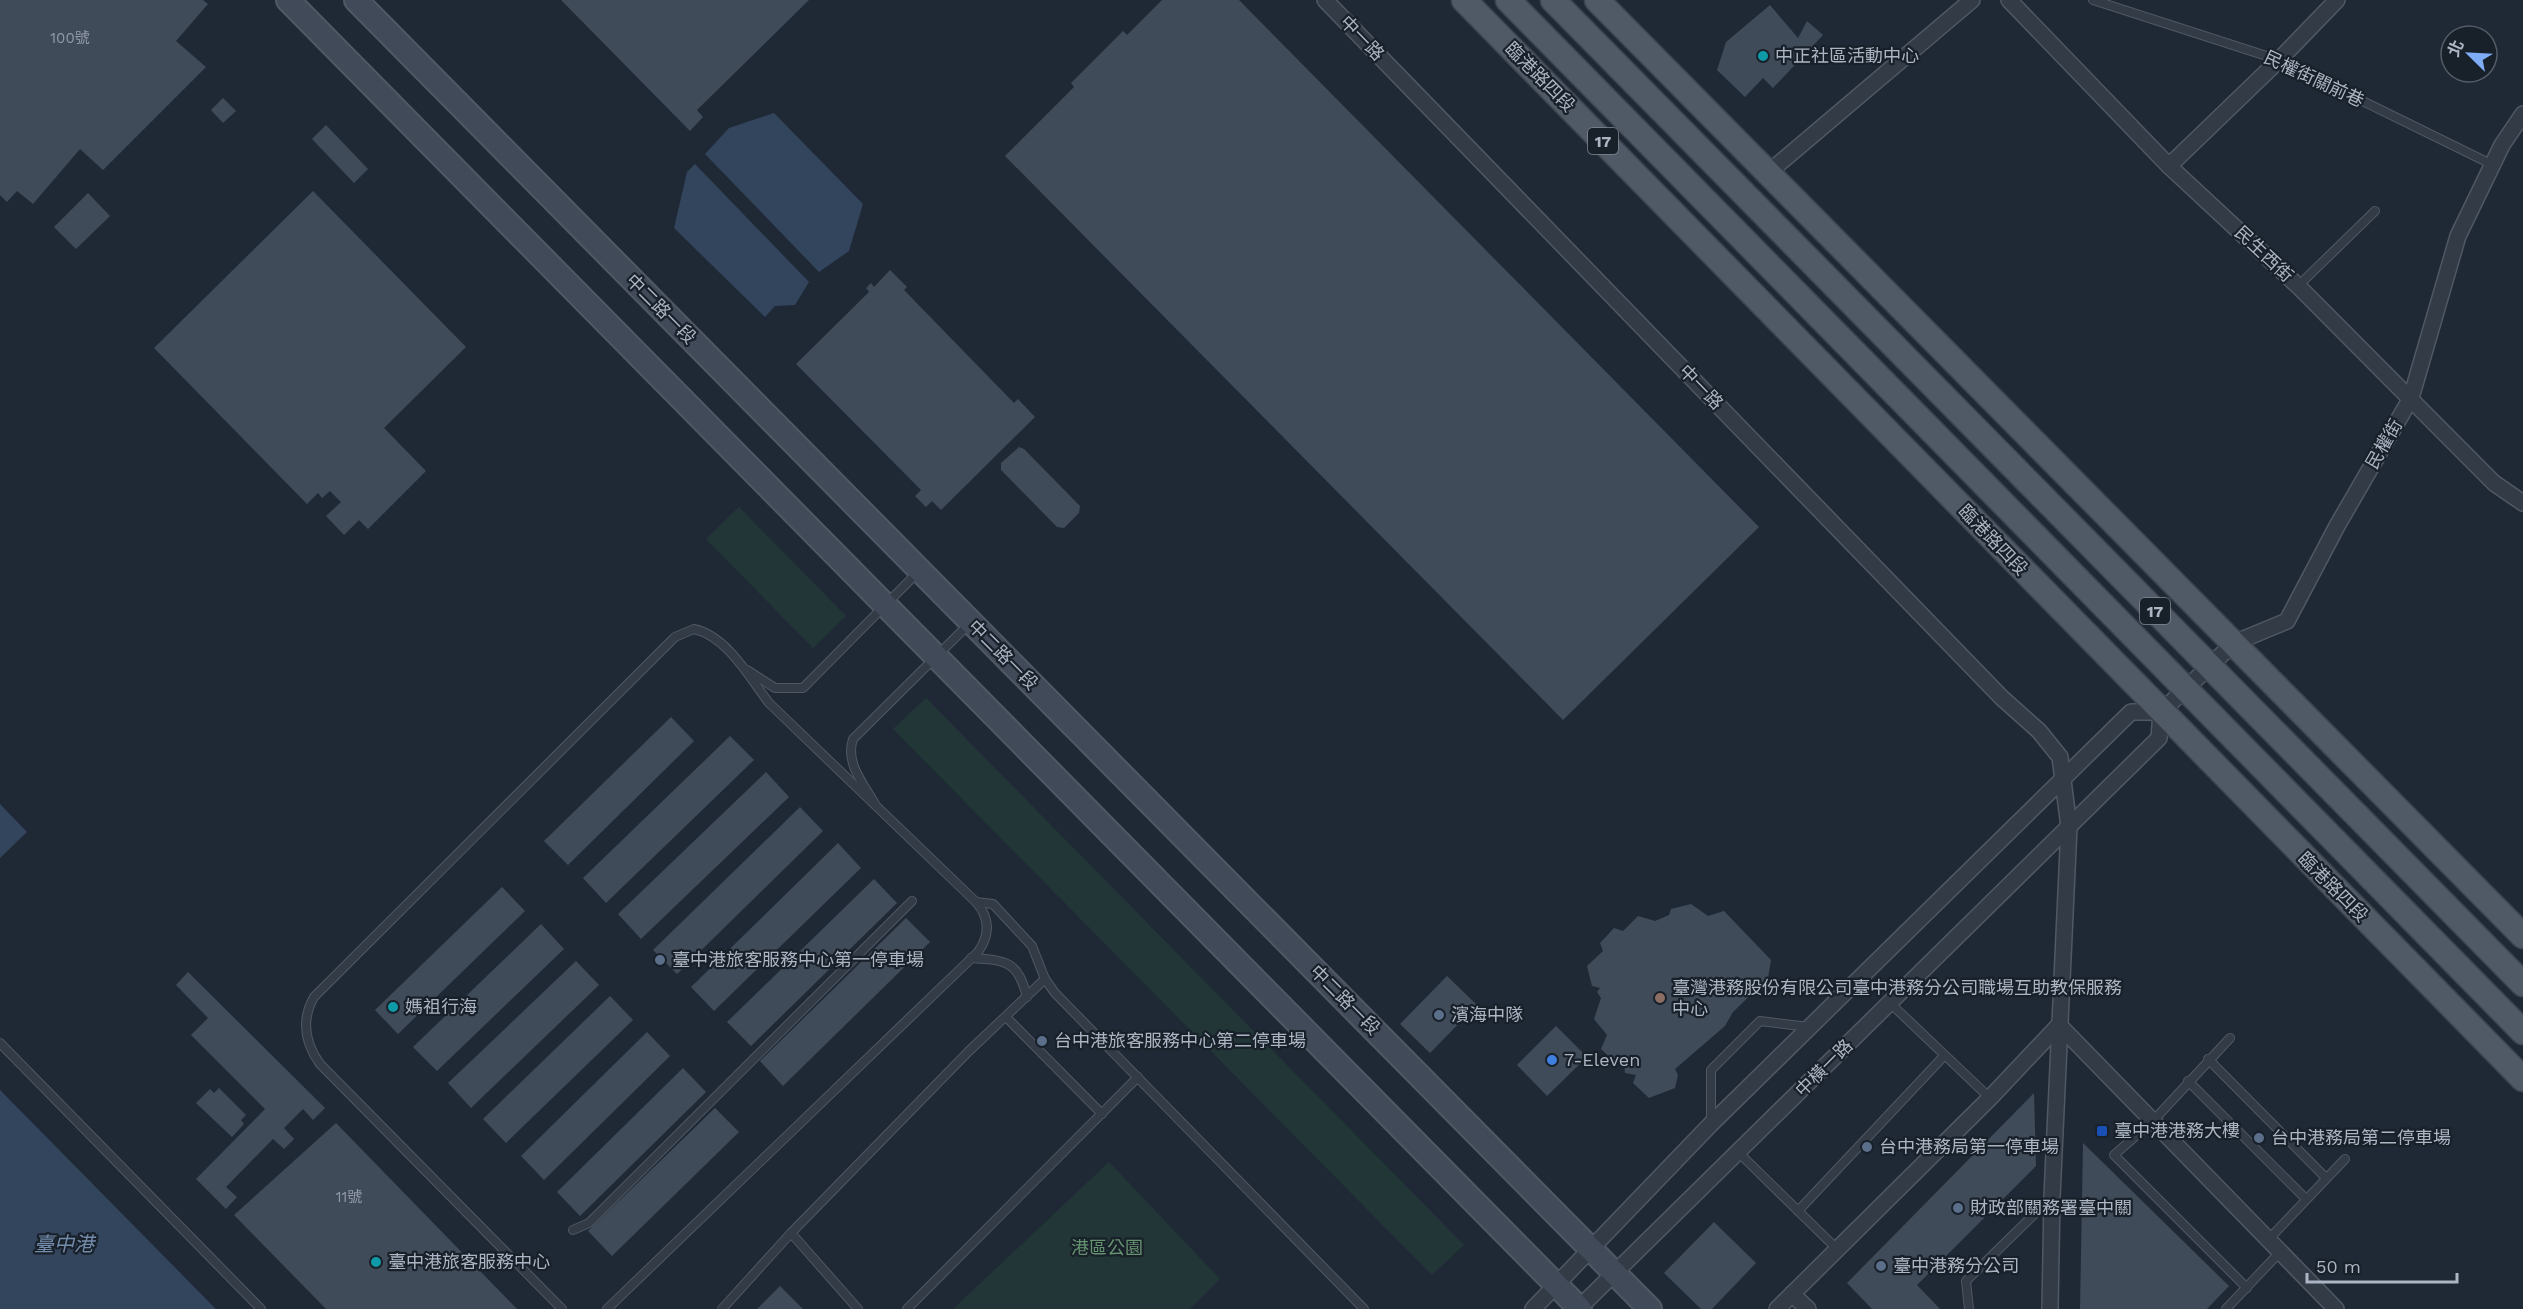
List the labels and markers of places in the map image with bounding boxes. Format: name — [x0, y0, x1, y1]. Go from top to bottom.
place label: 中正社區活動中心 — [1775, 45, 1919, 66]
marker: 中正社區活動中心 — [1756, 49, 1770, 63]
place label: 臺中港旅客服務中心第一停車場 — [672, 949, 924, 970]
marker: 臺中港旅客服務中心第一停車場 — [653, 953, 667, 967]
place label: 臺灣港務股份有限公司臺中港務分公司職場互助教保服務 中心 — [1672, 977, 2122, 1019]
marker: 臺灣港務股份有限公司臺中港務分公司職場互助教保服務 中心 — [1653, 991, 1667, 1005]
place label: 媽祖行海 — [405, 996, 477, 1017]
marker: 媽祖行海 — [386, 1000, 400, 1014]
place label: 濱海中隊 — [1451, 1004, 1523, 1025]
marker: 濱海中隊 — [1432, 1008, 1446, 1022]
place label: 台中港旅客服務中心第二停車場 — [1054, 1030, 1306, 1051]
marker: 台中港旅客服務中心第二停車場 — [1035, 1034, 1049, 1048]
place label: 7-Eleven — [1564, 1049, 1640, 1070]
marker: 7-Eleven — [1545, 1053, 1559, 1067]
place label: 臺中港港務大樓 — [2114, 1120, 2240, 1141]
marker: 臺中港港務大樓 — [2095, 1124, 2109, 1138]
place label: 台中港務局第二停車場 — [2271, 1127, 2451, 1148]
marker: 台中港務局第二停車場 — [2252, 1131, 2266, 1145]
place label: 台中港務局第一停車場 — [1879, 1136, 2059, 1157]
marker: 台中港務局第一停車場 — [1860, 1140, 1874, 1154]
place label: 財政部關務署臺中關 — [1970, 1197, 2132, 1218]
marker: 財政部關務署臺中關 — [1951, 1201, 1965, 1215]
place label: 臺中港旅客服務中心 — [388, 1251, 550, 1272]
marker: 臺中港旅客服務中心 — [369, 1255, 383, 1269]
place label: 臺中港務分公司 — [1893, 1255, 2019, 1276]
marker: 臺中港務分公司 — [1874, 1259, 1888, 1273]

